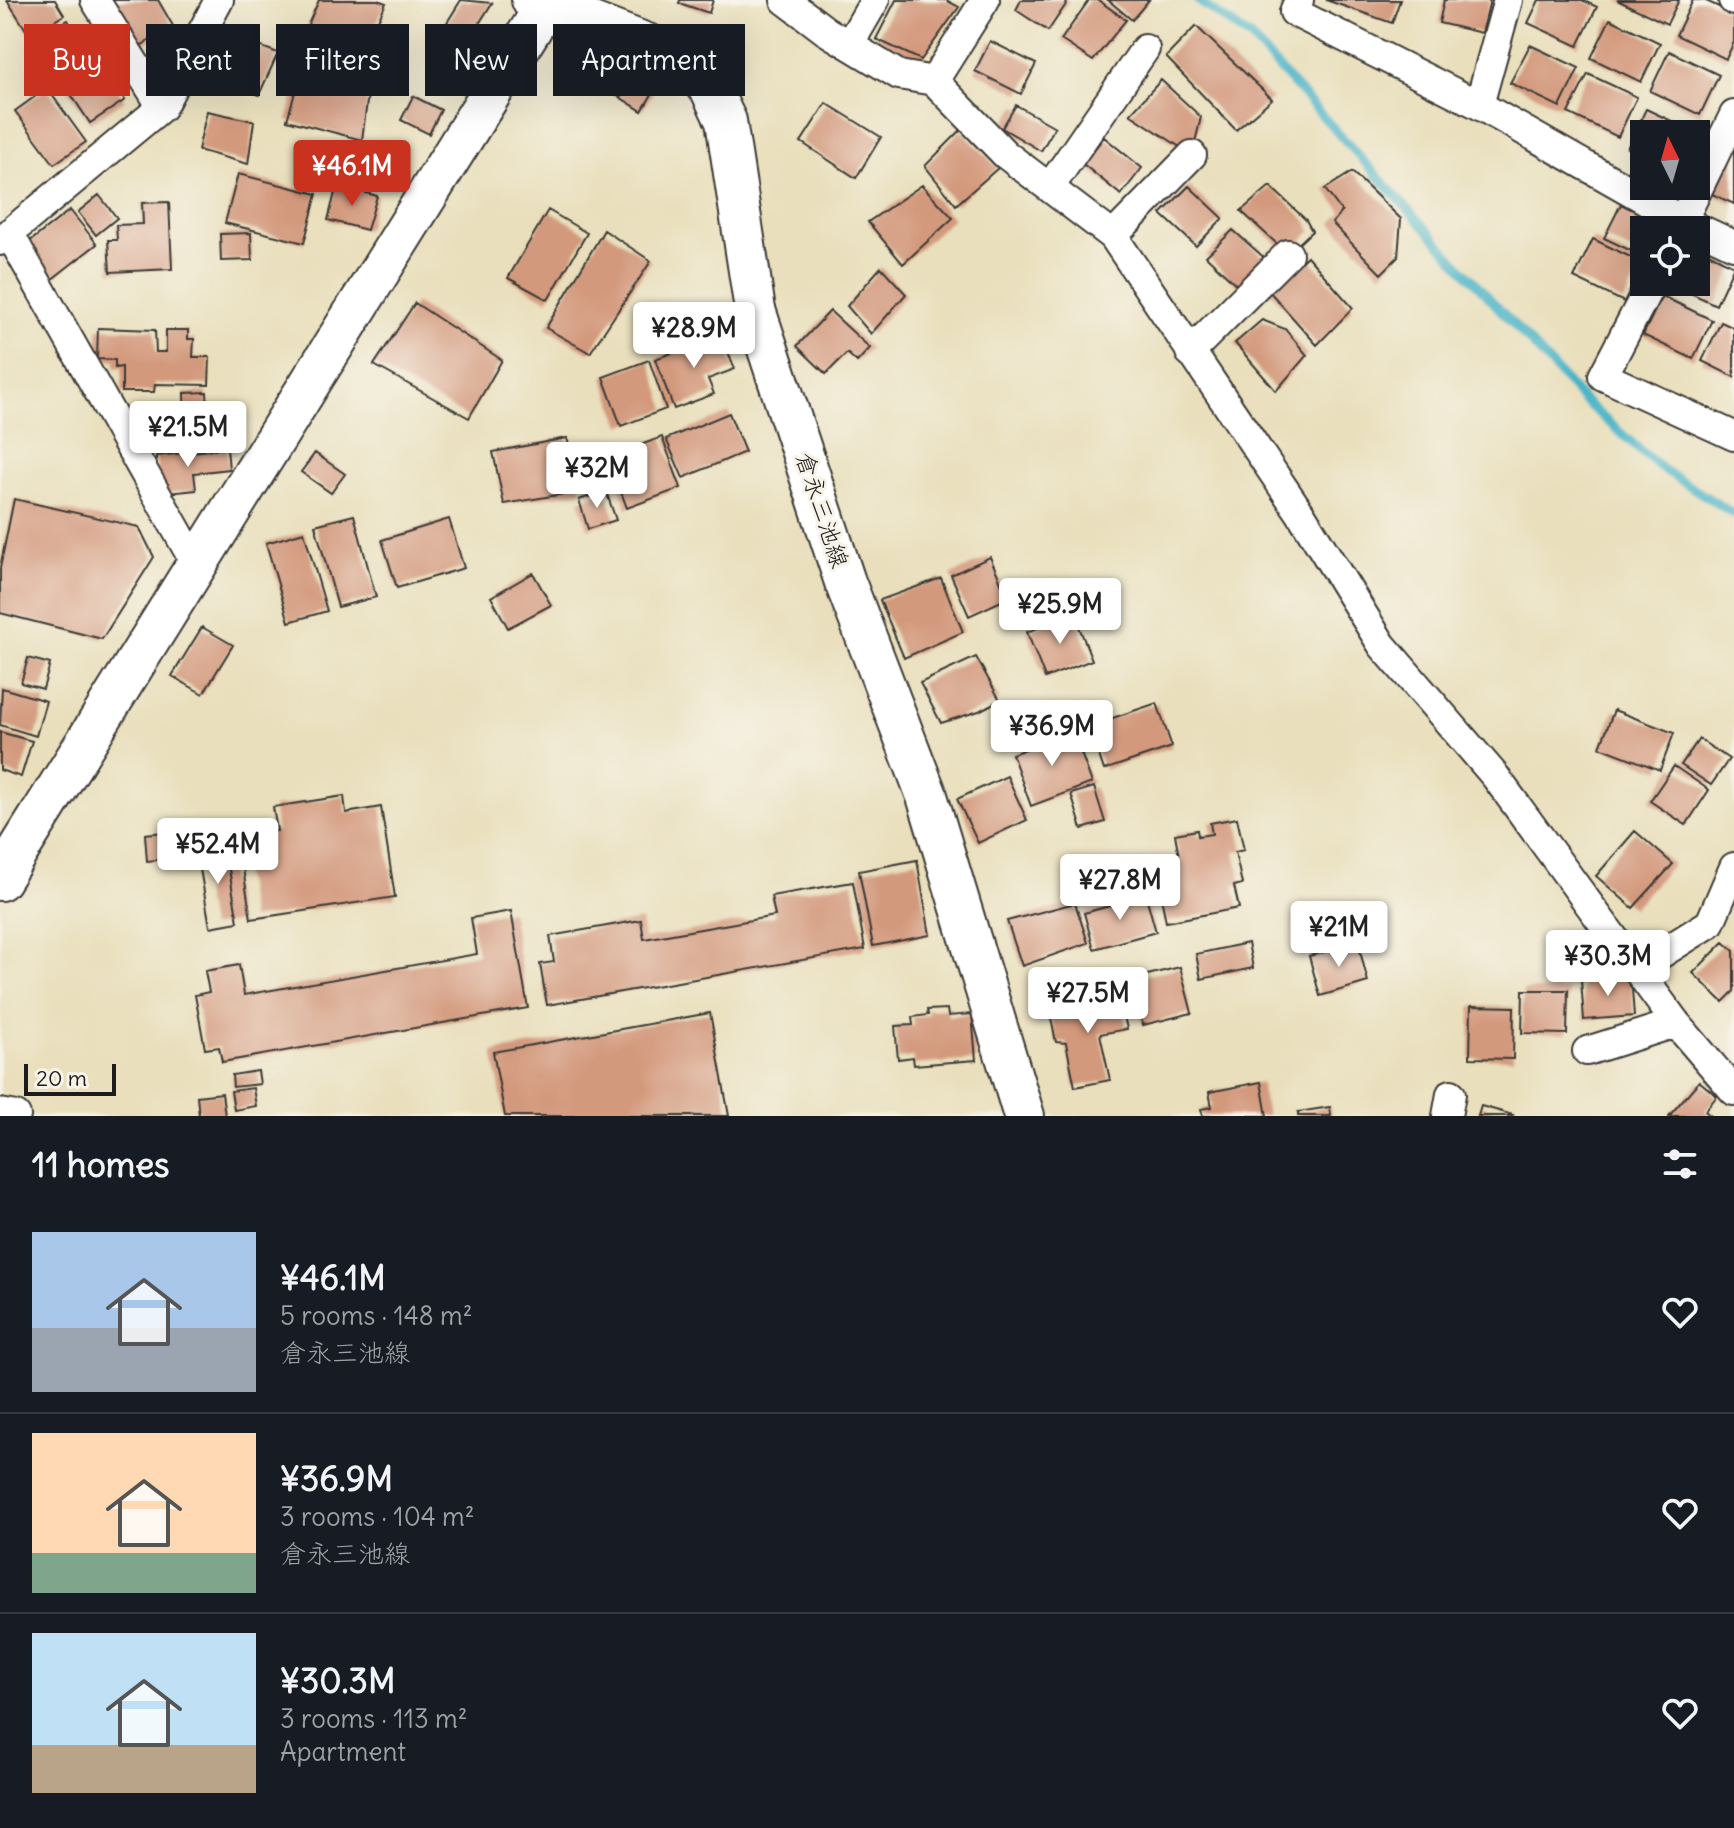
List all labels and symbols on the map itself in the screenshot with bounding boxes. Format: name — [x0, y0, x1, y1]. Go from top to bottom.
north arrow — [1630, 120, 1710, 200]
pin: ¥46.1M — [287, 140, 417, 208]
pin: ¥28.9M — [629, 302, 759, 370]
pin: ¥21.5M — [123, 401, 253, 469]
pin: ¥32M — [550, 442, 644, 510]
street label: 倉永三池線 — [790, 448, 856, 571]
pin: ¥25.9M — [995, 578, 1125, 646]
pin: ¥36.9M — [987, 700, 1117, 768]
pin: ¥52.4M — [153, 818, 283, 886]
pin: ¥27.8M — [1055, 854, 1185, 922]
pin: ¥21M — [1292, 901, 1386, 969]
pin: ¥30.3M — [1543, 930, 1673, 998]
pin: ¥27.5M — [1023, 967, 1153, 1035]
scale bar — [24, 1060, 116, 1096]

